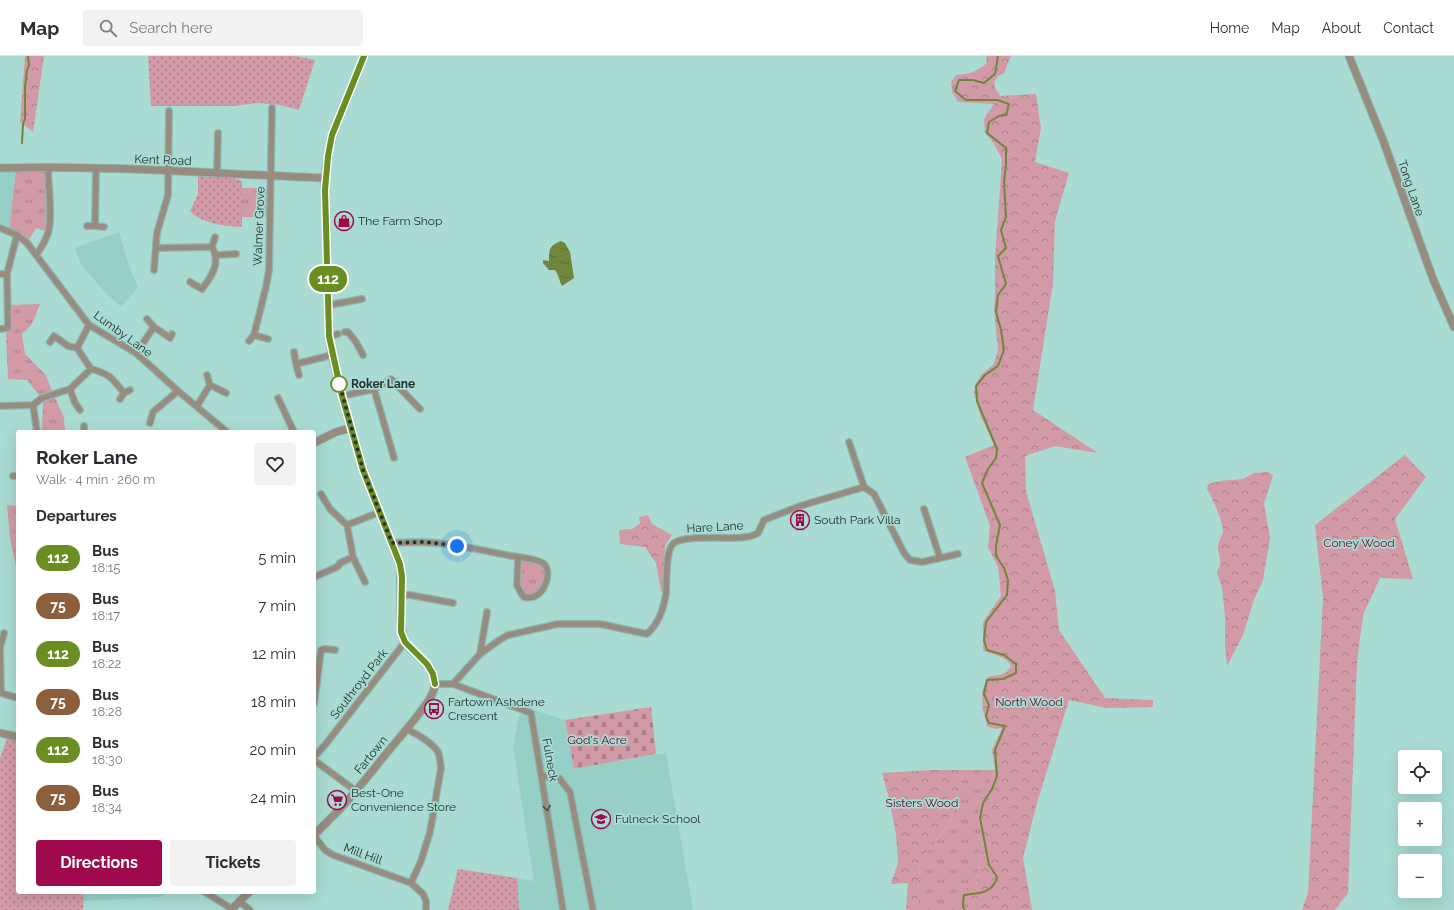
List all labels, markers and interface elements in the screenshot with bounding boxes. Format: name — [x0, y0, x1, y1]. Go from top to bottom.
search box — [83, 10, 363, 46]
text: Map — [20, 17, 59, 39]
icon: search — [97, 17, 119, 39]
text: Search here — [129, 19, 213, 37]
text: Home — [1210, 20, 1249, 36]
text: Map — [1271, 20, 1300, 36]
text: About — [1322, 20, 1361, 36]
text: Contact — [1383, 20, 1434, 36]
street label: Kent Road — [134, 152, 192, 168]
street label: Tong Lane — [1395, 158, 1427, 218]
street label: Walmer Grove — [251, 186, 267, 266]
shop icon: The Farm Shop — [333, 210, 355, 232]
place label: The Farm Shop — [358, 214, 442, 228]
line badge: 112 — [305, 266, 351, 292]
text: 112 — [317, 271, 339, 287]
street label: Lumby Lane — [91, 308, 155, 360]
marker: Roker Lane — [330, 375, 348, 393]
place label: Roker Lane — [351, 377, 415, 391]
button: heart — [254, 443, 296, 485]
text: Roker Lane — [36, 446, 138, 468]
text: Walk · 4 min · 260 m — [36, 472, 155, 487]
text: Departures — [36, 507, 117, 525]
building icon: South Park Villa — [789, 509, 811, 531]
place label: South Park Villa — [814, 513, 901, 527]
street label: Hare Lane — [686, 519, 744, 535]
your location — [447, 536, 467, 556]
park label: Coney Wood — [1323, 536, 1395, 550]
text: Bus — [92, 542, 119, 560]
text: 5 min — [258, 549, 296, 567]
text: 112 — [47, 550, 69, 566]
text: 18:15 — [92, 560, 120, 575]
text: Bus — [92, 590, 119, 608]
text: 7 min — [258, 597, 296, 615]
text: 75 — [50, 598, 66, 614]
text: 18:17 — [92, 608, 120, 623]
text: Bus — [92, 638, 119, 656]
text: 12 min — [252, 645, 296, 663]
text: 112 — [47, 646, 69, 662]
street label: Southroyd Park — [327, 646, 391, 722]
text: 18:22 — [92, 656, 121, 671]
text: Bus — [92, 686, 119, 704]
text: 18 min — [251, 693, 296, 711]
text: 75 — [50, 694, 66, 710]
place label: Fartown Ashdene Crescent — [448, 695, 545, 723]
park label: North Wood — [995, 695, 1063, 709]
bus stop icon: Fartown Ashdene Crescent — [423, 698, 445, 720]
text: 18:28 — [92, 704, 122, 719]
street label: Fartown — [352, 733, 390, 777]
park label: God's Acre — [567, 733, 627, 747]
text: Bus — [92, 734, 119, 752]
street label: Fulneck — [539, 737, 561, 784]
text: 20 min — [249, 741, 296, 759]
text: 112 — [47, 742, 69, 758]
map controls — [1398, 750, 1442, 898]
button: locate — [1398, 750, 1442, 794]
text: 18:30 — [92, 752, 123, 767]
text: Bus — [92, 782, 119, 800]
place label: Best-One Convenience Store — [351, 786, 456, 814]
text: 24 min — [250, 789, 296, 807]
supermarket icon: Best-One Convenience Store — [326, 789, 348, 811]
text: 75 — [50, 790, 66, 806]
park label: Sisters Wood — [886, 796, 958, 810]
text: 18:34 — [92, 800, 122, 815]
button: + — [1398, 802, 1442, 846]
one-way arrow — [542, 805, 551, 811]
school or university icon: Fulneck School — [590, 808, 612, 830]
place label: Fulneck School — [615, 812, 701, 826]
button: Directions — [36, 840, 162, 886]
button: Tickets — [170, 840, 296, 886]
street label: Mill Hill — [342, 841, 385, 868]
button: − — [1398, 854, 1442, 898]

